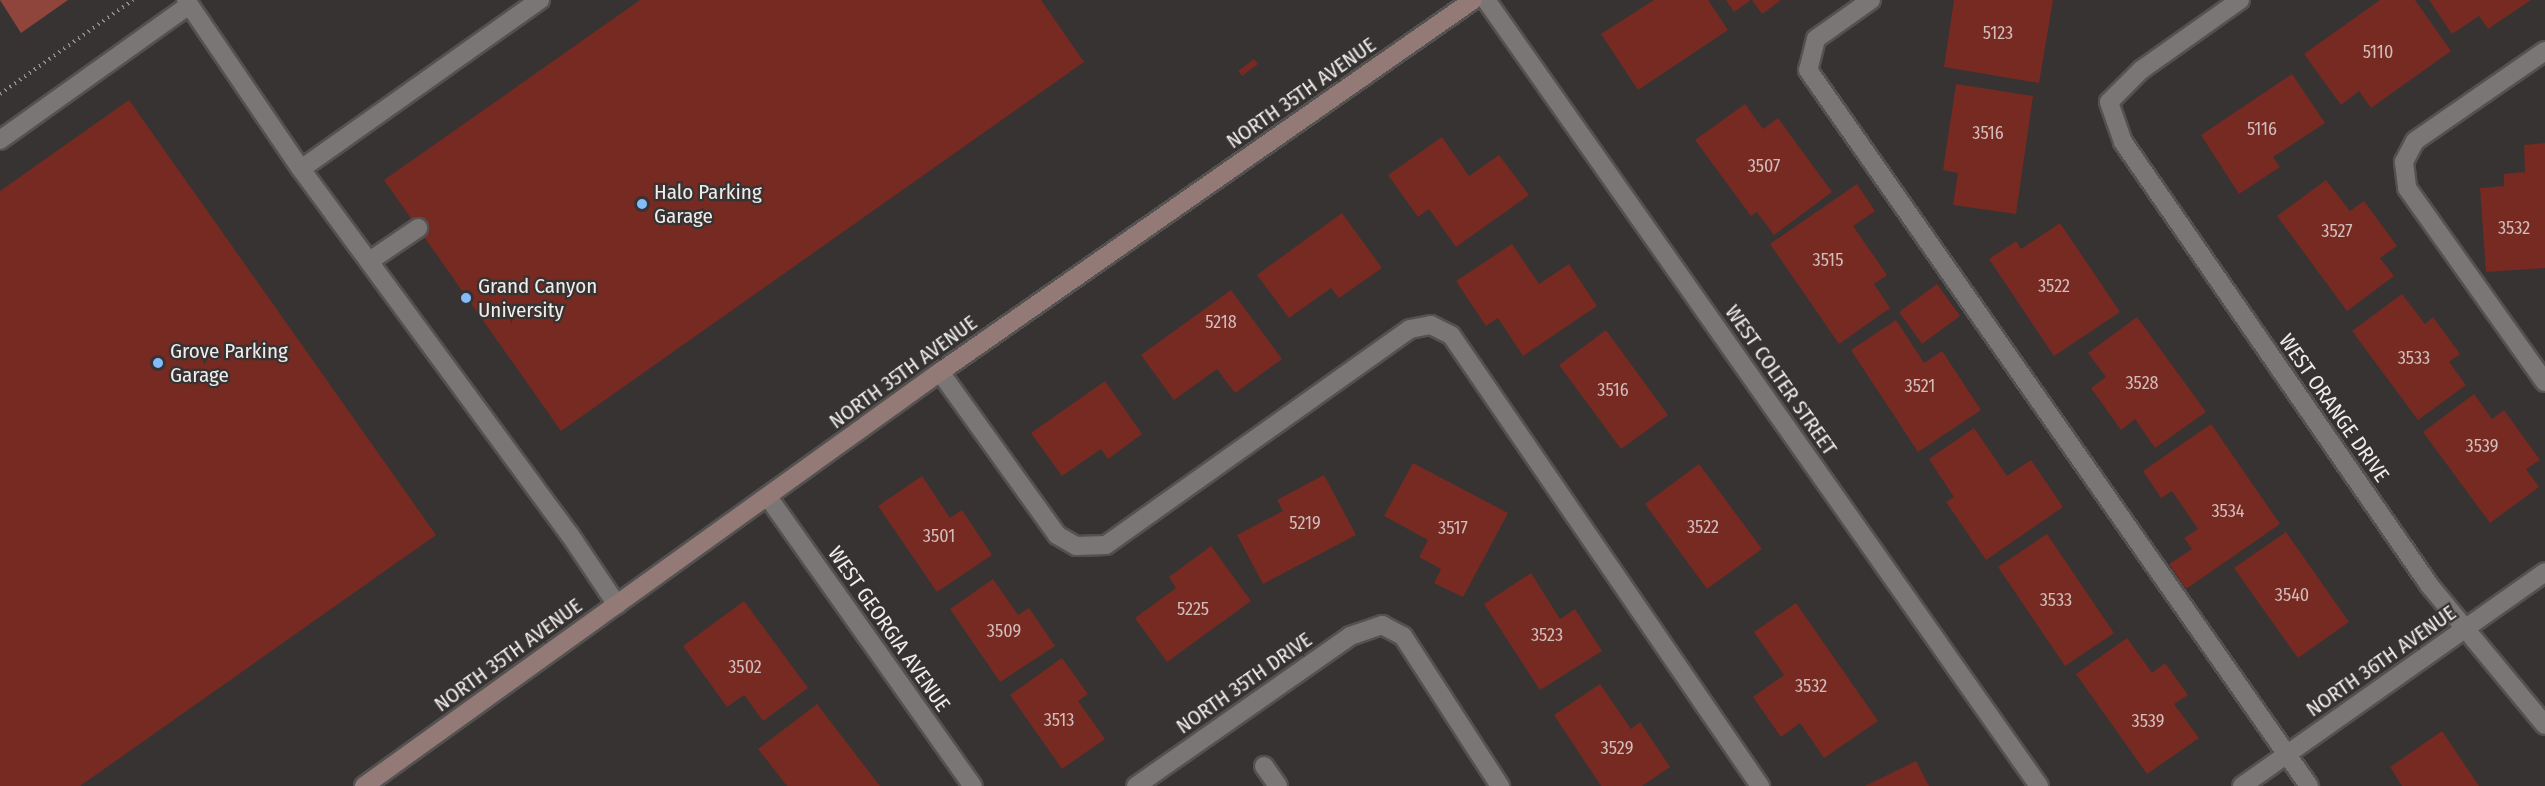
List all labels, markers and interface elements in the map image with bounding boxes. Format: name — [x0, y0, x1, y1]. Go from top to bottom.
house number: 5123 — [1983, 22, 2013, 44]
street label: NORTH 35TH AVENUE — [1222, 32, 1380, 154]
house number: 5110 — [2363, 41, 2393, 63]
house number: 5116 — [2247, 118, 2277, 140]
house number: 3516 — [1972, 122, 2004, 144]
house number: 3507 — [1748, 155, 1780, 177]
place label: Halo Parking Garage — [654, 179, 762, 229]
marker: Halo Parking Garage — [635, 197, 649, 211]
house number: 3532 — [2498, 217, 2530, 239]
house number: 3527 — [2321, 220, 2353, 242]
house number: 3515 — [1813, 249, 1843, 271]
place label: Grand Canyon University — [478, 273, 597, 323]
house number: 3522 — [2038, 275, 2070, 297]
marker: Grand Canyon University — [459, 291, 473, 305]
street label: WEST COLTER STREET — [1720, 300, 1842, 460]
street label: NORTH 35TH AVENUE — [824, 310, 982, 434]
house number: 5218 — [1205, 311, 1237, 333]
street label: WEST ORANGE DRIVE — [2274, 329, 2394, 487]
place label: Grove Parking Garage — [170, 338, 288, 388]
house number: 3533 — [2398, 347, 2430, 369]
marker: Grove Parking Garage — [151, 356, 165, 370]
house number: 3528 — [2125, 372, 2159, 394]
house number: 3521 — [1905, 375, 1935, 397]
house number: 3516 — [1597, 379, 1629, 401]
house number: 3539 — [2466, 435, 2498, 457]
house number: 3534 — [2212, 500, 2244, 522]
house number: 5219 — [1289, 512, 1321, 534]
house number: 3522 — [1687, 516, 1719, 538]
house number: 3517 — [1438, 517, 1468, 539]
house number: 3501 — [923, 525, 955, 547]
street label: WEST GEORGIA AVENUE — [823, 542, 955, 716]
house number: 3540 — [2275, 584, 2309, 606]
house number: 3533 — [2040, 589, 2072, 611]
street label: NORTH 35TH AVENUE — [429, 593, 587, 717]
house number: 5225 — [1177, 598, 1209, 620]
street label: NORTH 36TH AVENUE — [2301, 600, 2461, 722]
house number: 3509 — [987, 620, 1021, 642]
house number: 3523 — [1531, 624, 1563, 646]
street label: NORTH 35TH DRIVE — [1171, 627, 1317, 739]
house number: 3502 — [728, 656, 762, 678]
house number: 3532 — [1795, 675, 1827, 697]
house number: 3513 — [1044, 709, 1074, 731]
house number: 3539 — [2132, 710, 2164, 732]
house number: 3529 — [1601, 737, 1633, 759]

